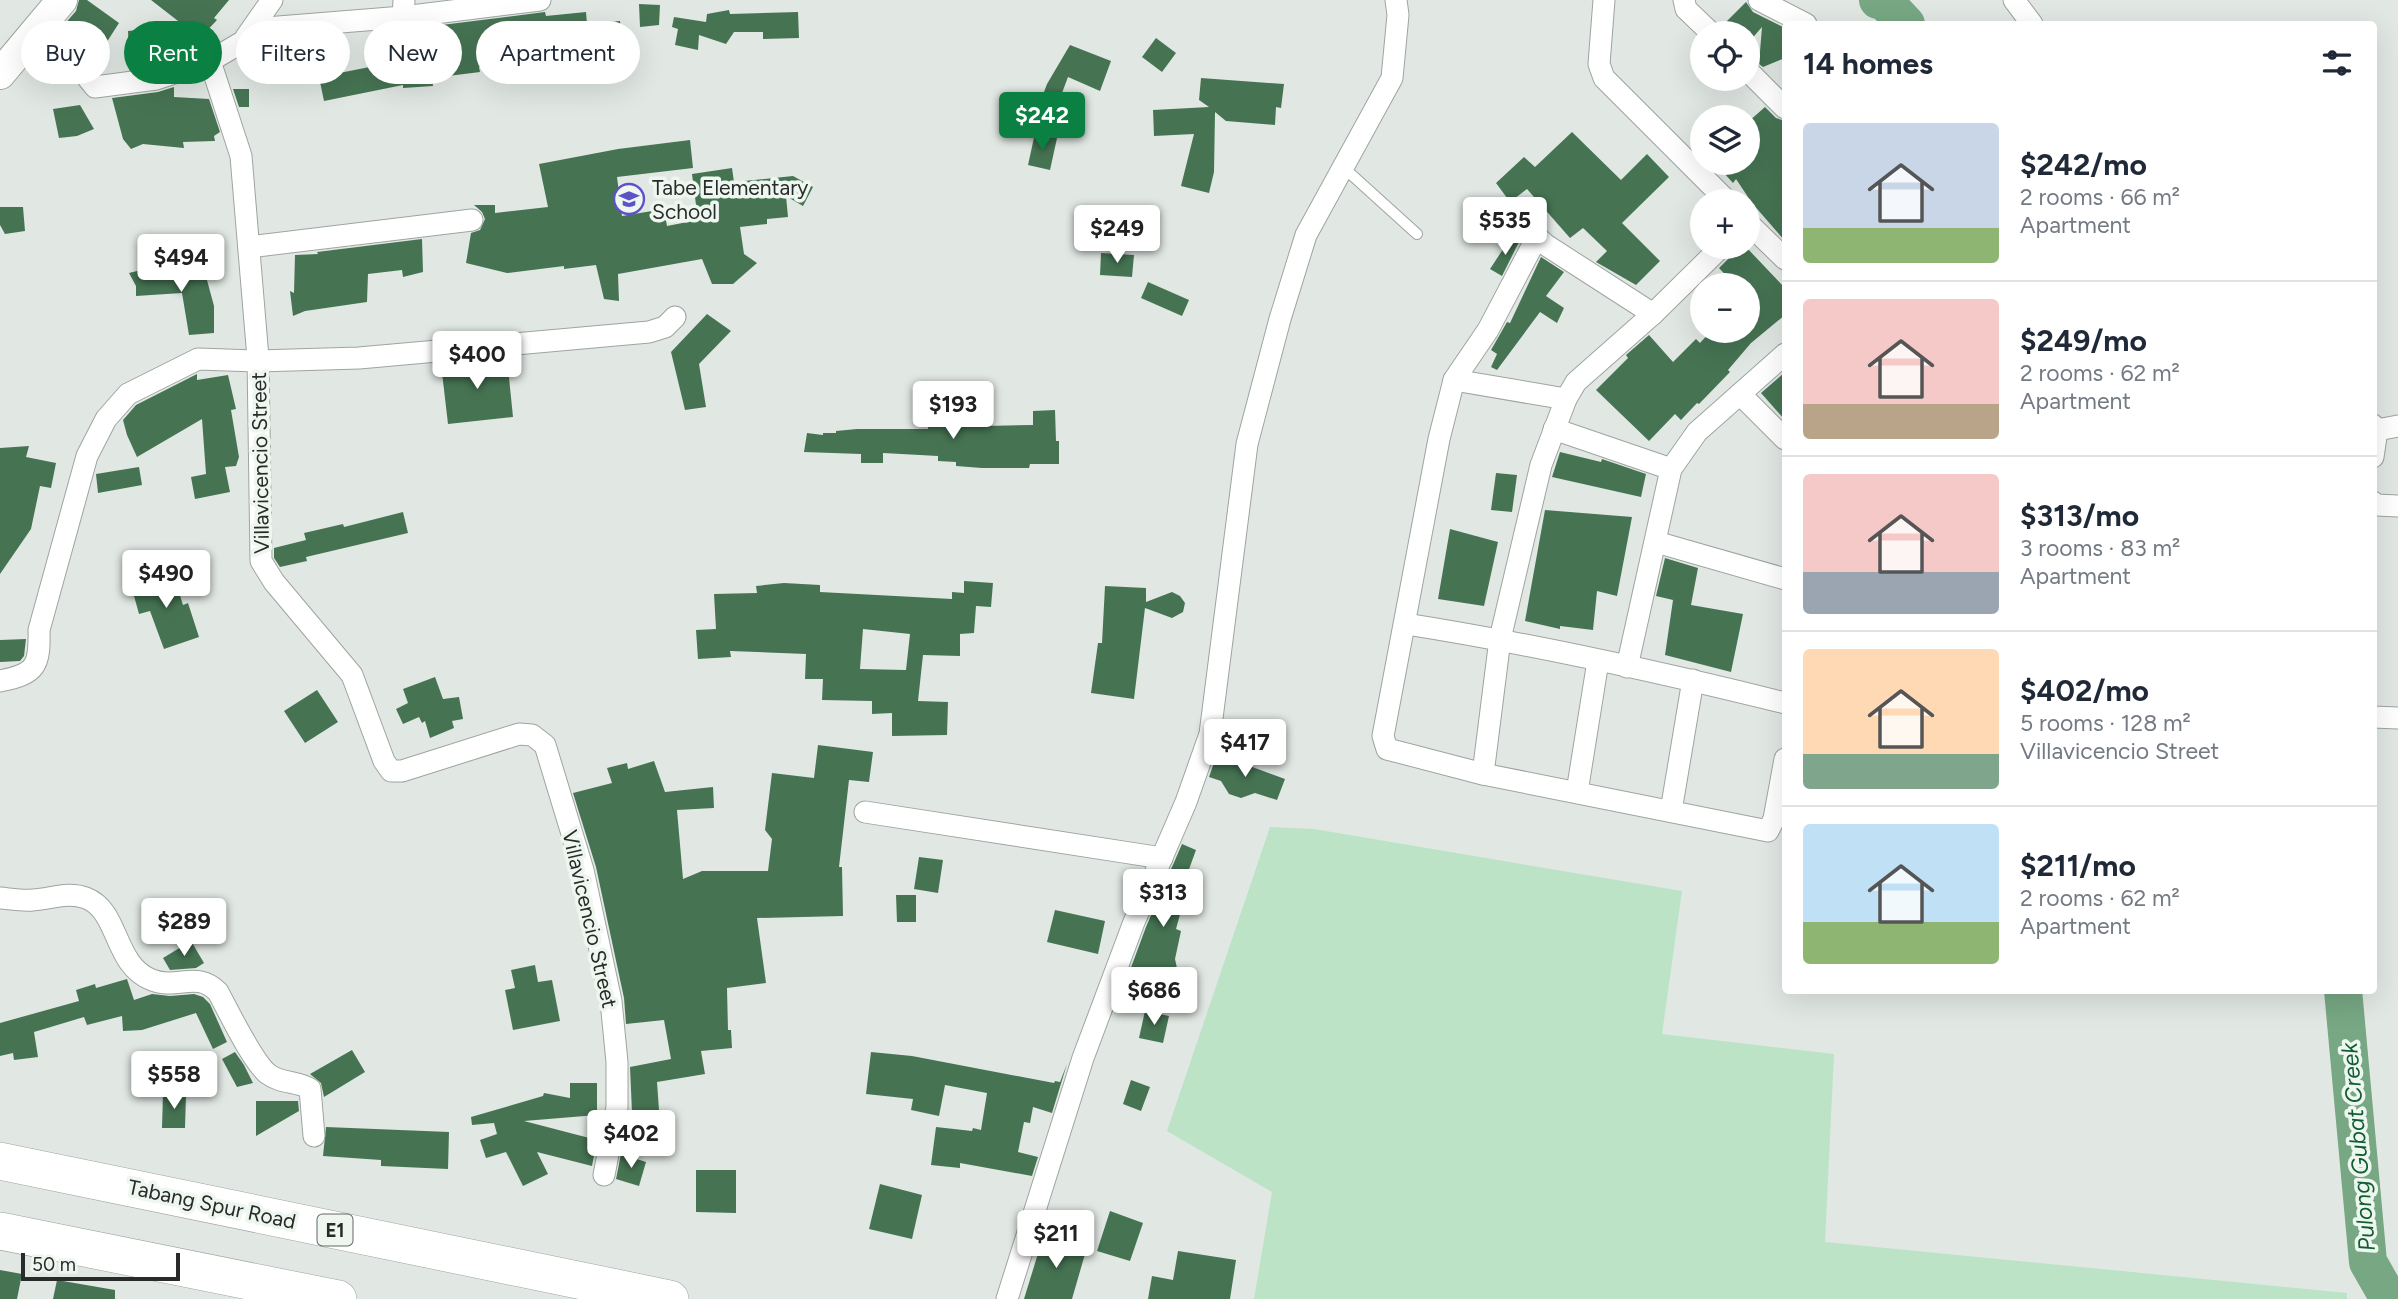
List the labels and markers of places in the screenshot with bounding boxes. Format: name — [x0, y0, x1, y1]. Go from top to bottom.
pin: $242 — [1001, 92, 1083, 152]
place label: Tabe Elementary School — [652, 175, 808, 224]
school or university icon: Tabe Elementary School — [612, 182, 646, 216]
pin: $535 — [1464, 198, 1546, 257]
pin: $249 — [1076, 205, 1158, 265]
pin: $494 — [140, 234, 222, 294]
pin: $400 — [436, 332, 518, 391]
pin: $193 — [912, 382, 994, 441]
pin: $490 — [125, 550, 207, 610]
pin: $417 — [1204, 720, 1286, 779]
pin: $313 — [1122, 870, 1204, 929]
pin: $289 — [143, 898, 225, 958]
pin: $686 — [1113, 968, 1195, 1027]
pin: $558 — [133, 1052, 215, 1111]
pin: $402 — [590, 1110, 672, 1170]
pin: $211 — [1015, 1210, 1097, 1270]

